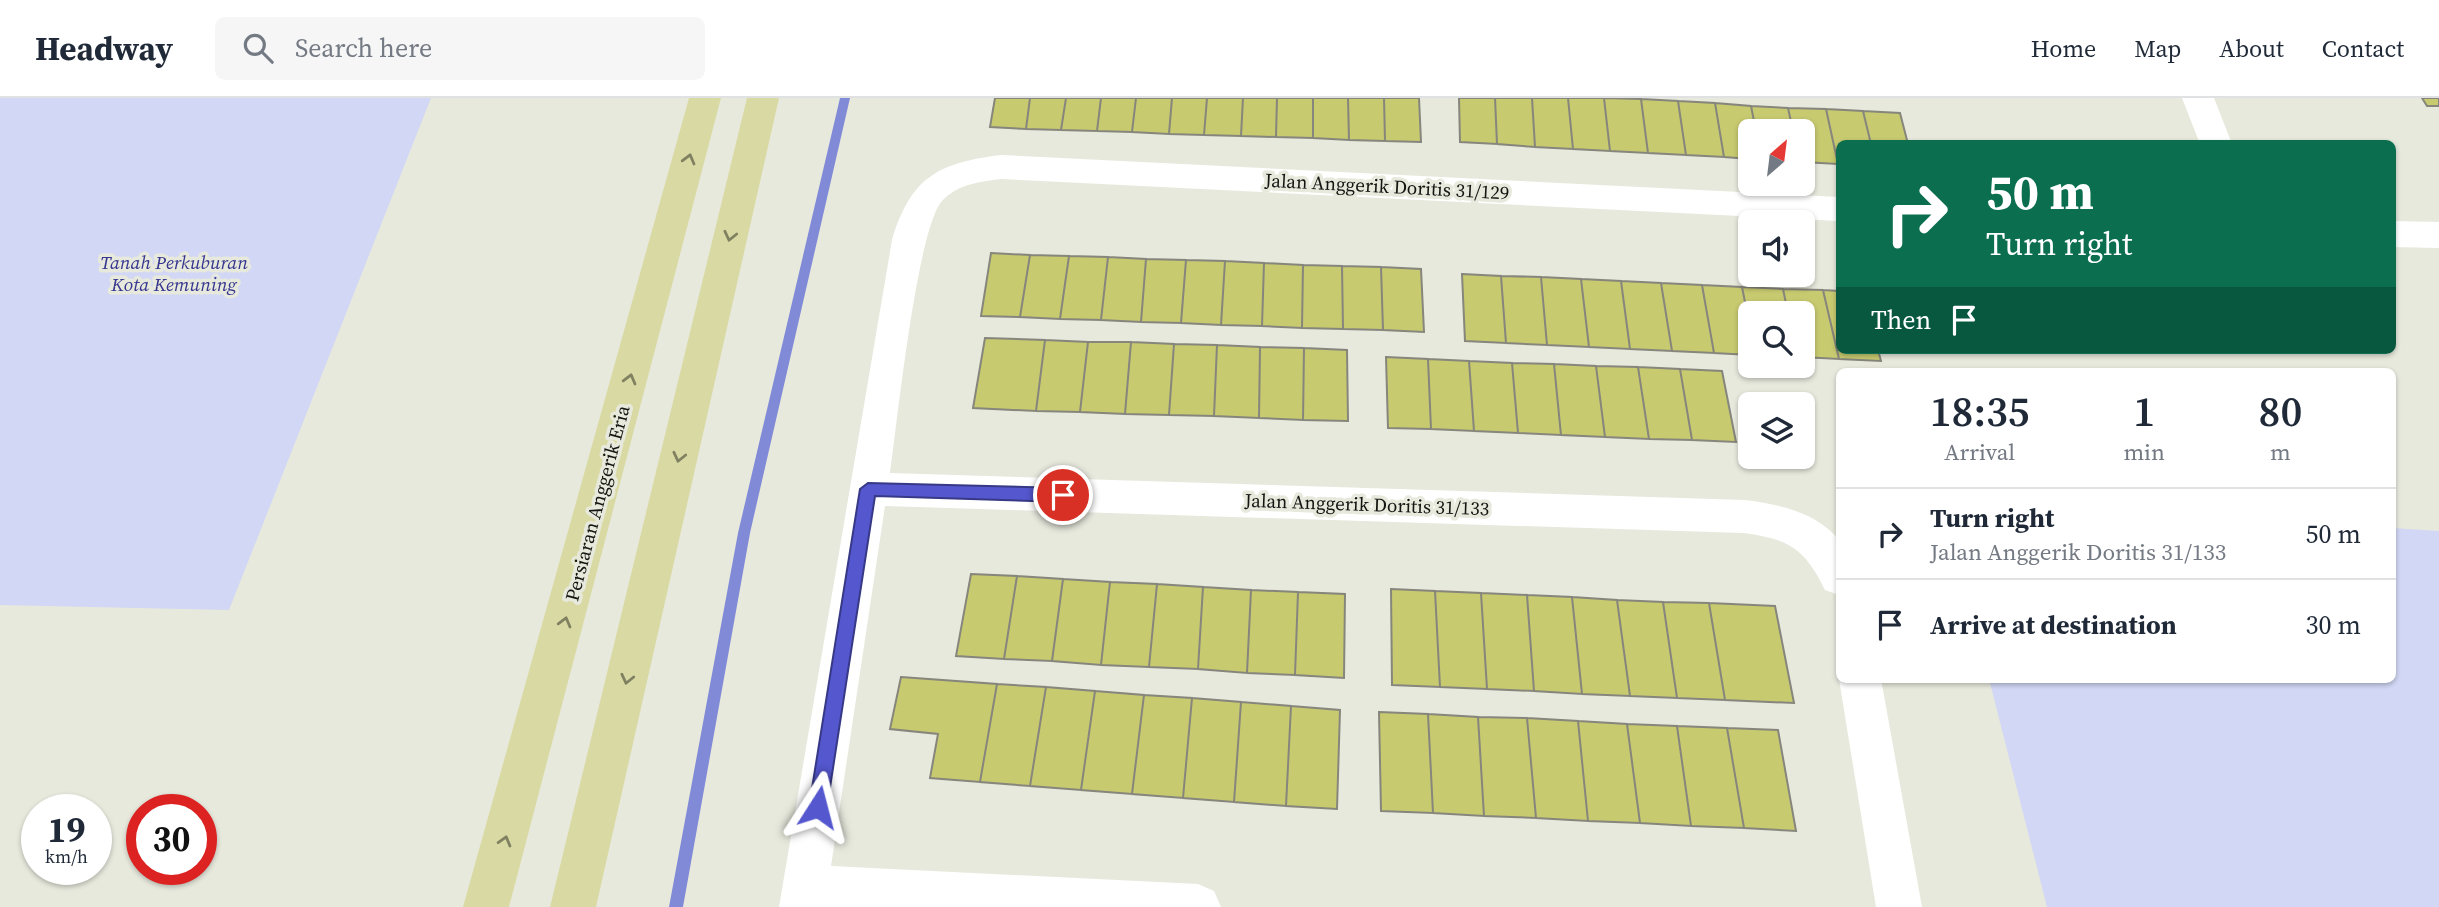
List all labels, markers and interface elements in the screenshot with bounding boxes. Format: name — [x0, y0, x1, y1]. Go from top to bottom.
search box — [215, 17, 705, 80]
text: Headway — [35, 26, 173, 71]
icon: search — [239, 29, 277, 67]
text: Search here — [295, 30, 432, 66]
text: Home — [2031, 32, 2096, 65]
text: Map — [2134, 32, 2181, 65]
text: About — [2219, 32, 2284, 65]
text: Contact — [2322, 32, 2404, 65]
north arrow — [1738, 119, 1815, 196]
map controls — [1738, 119, 1815, 469]
one-way arrow — [681, 153, 695, 165]
text: 50 m — [1986, 158, 2094, 225]
street label: Jalan Anggerik Doritis 31/129 — [1263, 167, 1510, 205]
icon: right — [1871, 168, 1962, 259]
button: sound — [1738, 210, 1815, 287]
text: Turn right — [1986, 222, 2132, 266]
one-way arrow — [724, 230, 739, 242]
park label: Tanah Perkuburan Kota Kemuning — [100, 249, 248, 297]
button: search — [1738, 301, 1815, 378]
icon: arrive — [1945, 301, 1983, 339]
text: Then — [1871, 302, 1931, 338]
one-way arrow — [622, 373, 636, 385]
text: 18:35 — [1930, 382, 2030, 440]
text: 1 — [2133, 382, 2155, 440]
text: 80 — [2259, 382, 2302, 440]
button: layers — [1738, 392, 1815, 469]
street label: Persiaran Anggerik Eria — [558, 402, 636, 604]
text: Arrival — [1944, 436, 2015, 468]
text: min — [2123, 436, 2165, 468]
text: m — [2270, 436, 2291, 468]
one-way arrow — [672, 451, 687, 463]
pin — [1033, 465, 1093, 525]
icon: arrive — [1044, 476, 1082, 514]
street label: Jalan Anggerik Doritis 31/133 — [1243, 487, 1490, 521]
text: Turn right — [1930, 500, 2054, 536]
icon: right — [1871, 515, 1909, 553]
text: 50 m — [2306, 516, 2361, 552]
text: Jalan Anggerik Doritis 31/133 — [1930, 536, 2226, 568]
icon: arrive — [1871, 606, 1909, 644]
text: Arrive at destination — [1930, 607, 2177, 643]
text: 30 m — [2306, 607, 2361, 643]
one-way arrow — [557, 616, 572, 628]
one-way arrow — [621, 673, 635, 685]
position arrow — [781, 770, 855, 844]
speed limit sign: 30 — [126, 794, 217, 885]
text: 19 — [48, 806, 85, 854]
one-way arrow — [496, 836, 511, 848]
text: km/h — [45, 844, 88, 869]

